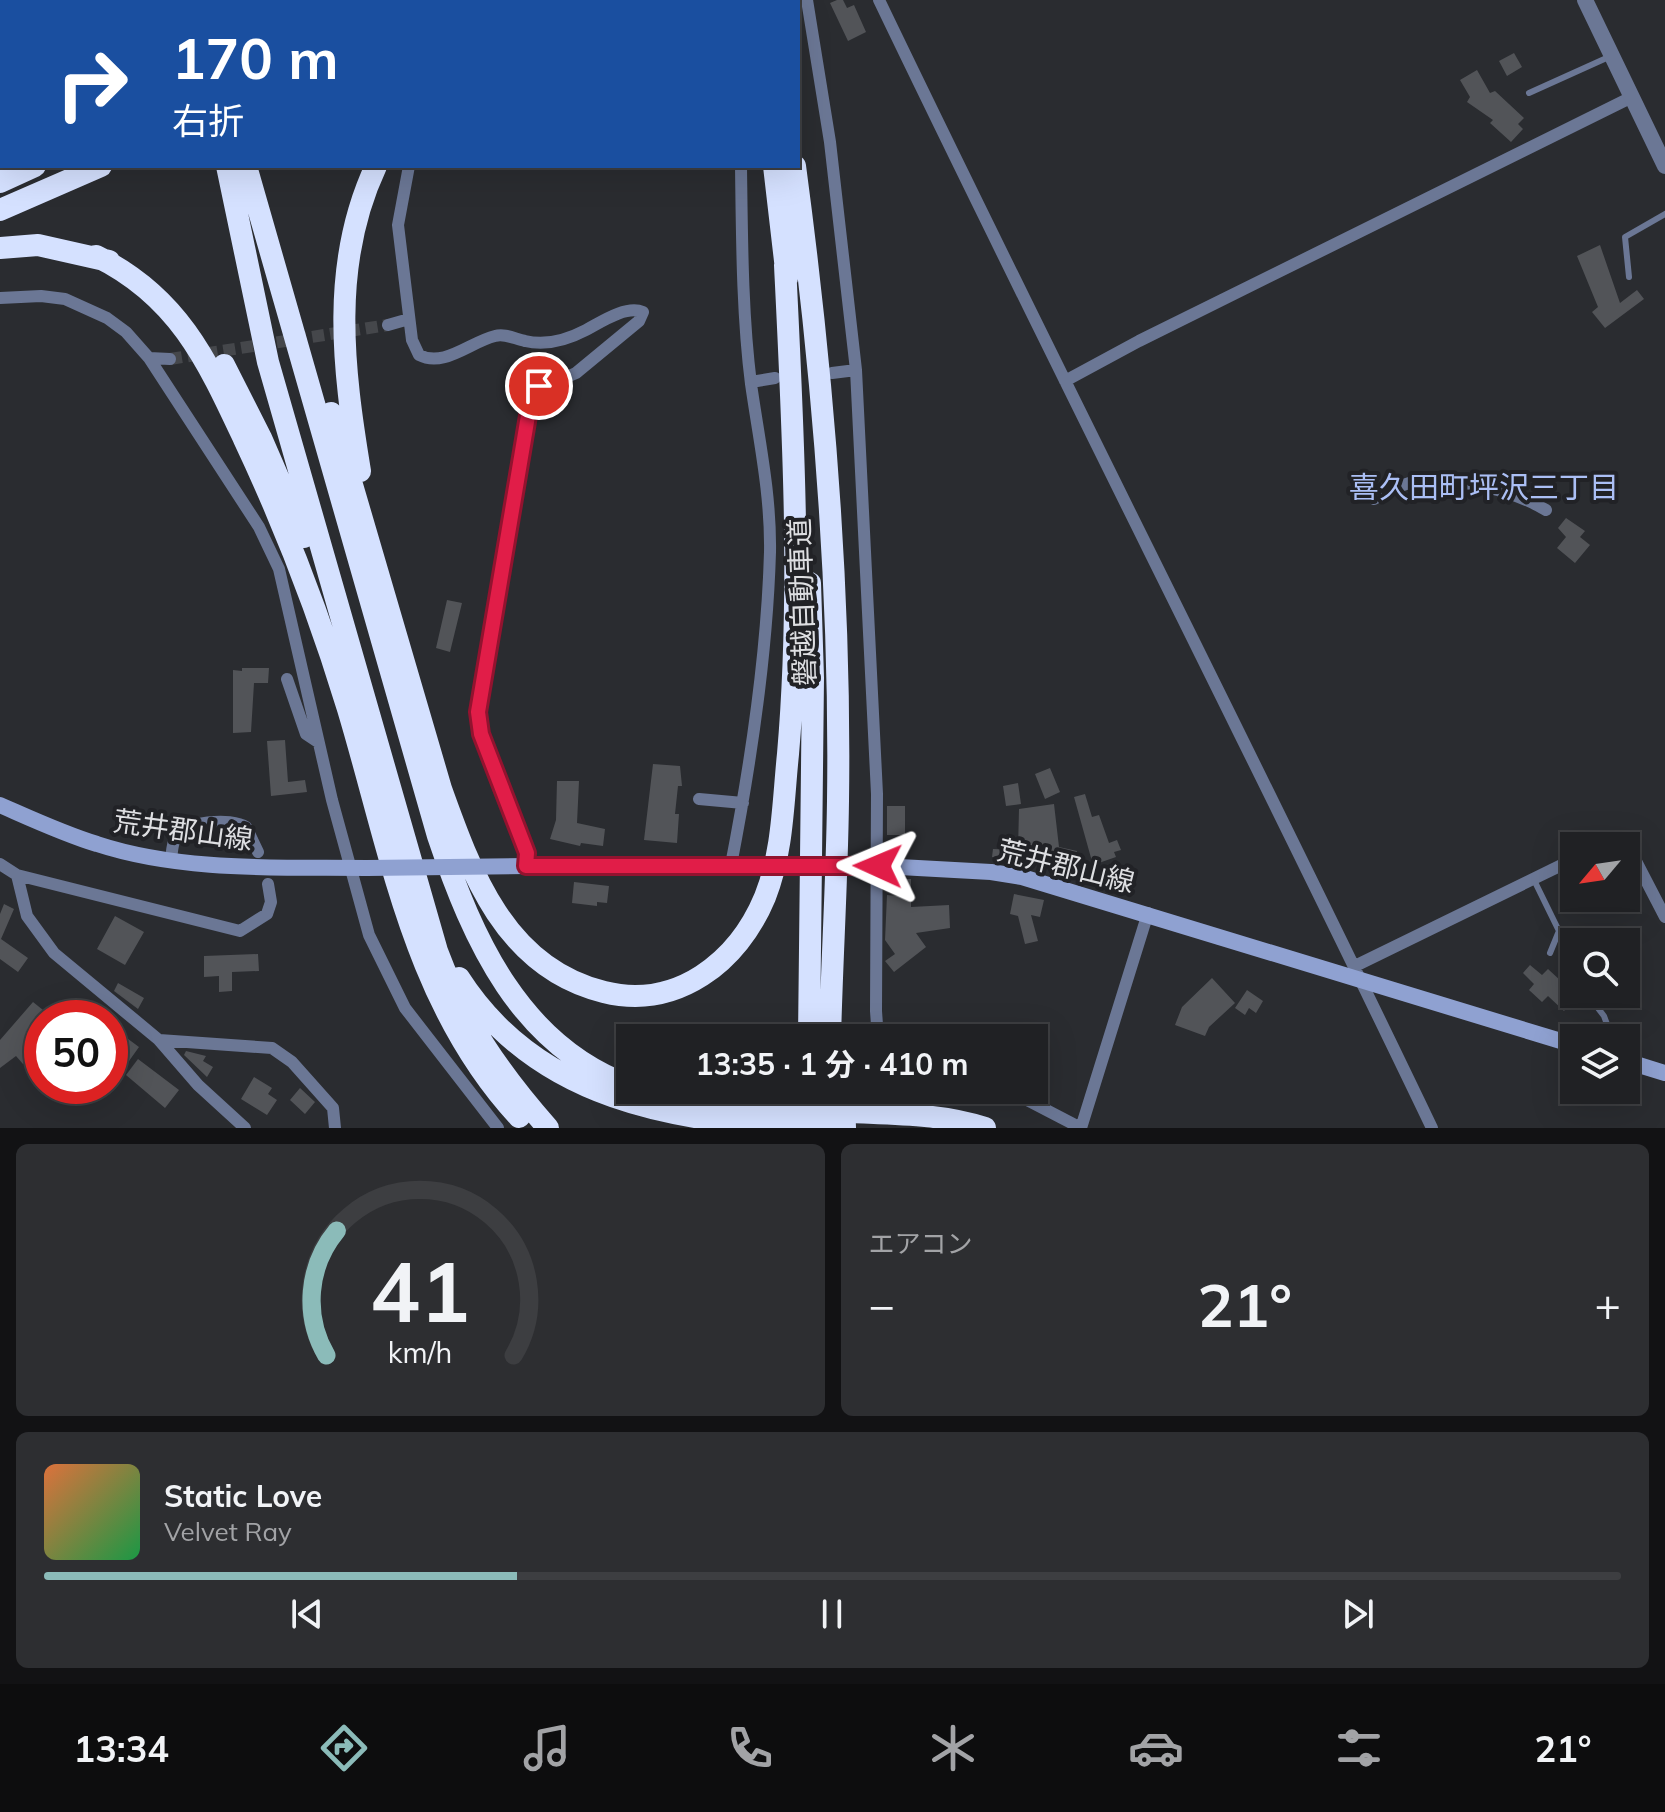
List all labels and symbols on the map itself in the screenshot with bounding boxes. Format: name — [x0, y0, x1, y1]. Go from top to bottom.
pin — [505, 352, 573, 420]
district label: 喜久田町坪沢三丁目 — [1349, 468, 1619, 506]
street label: 磐越自動車道 — [781, 517, 822, 687]
street label: 荒井郡山線 — [111, 802, 255, 857]
position arrow — [836, 824, 920, 908]
street label: 荒井郡山線 — [994, 832, 1138, 899]
north arrow — [1560, 832, 1640, 912]
speed limit sign: 50 — [24, 1000, 128, 1104]

